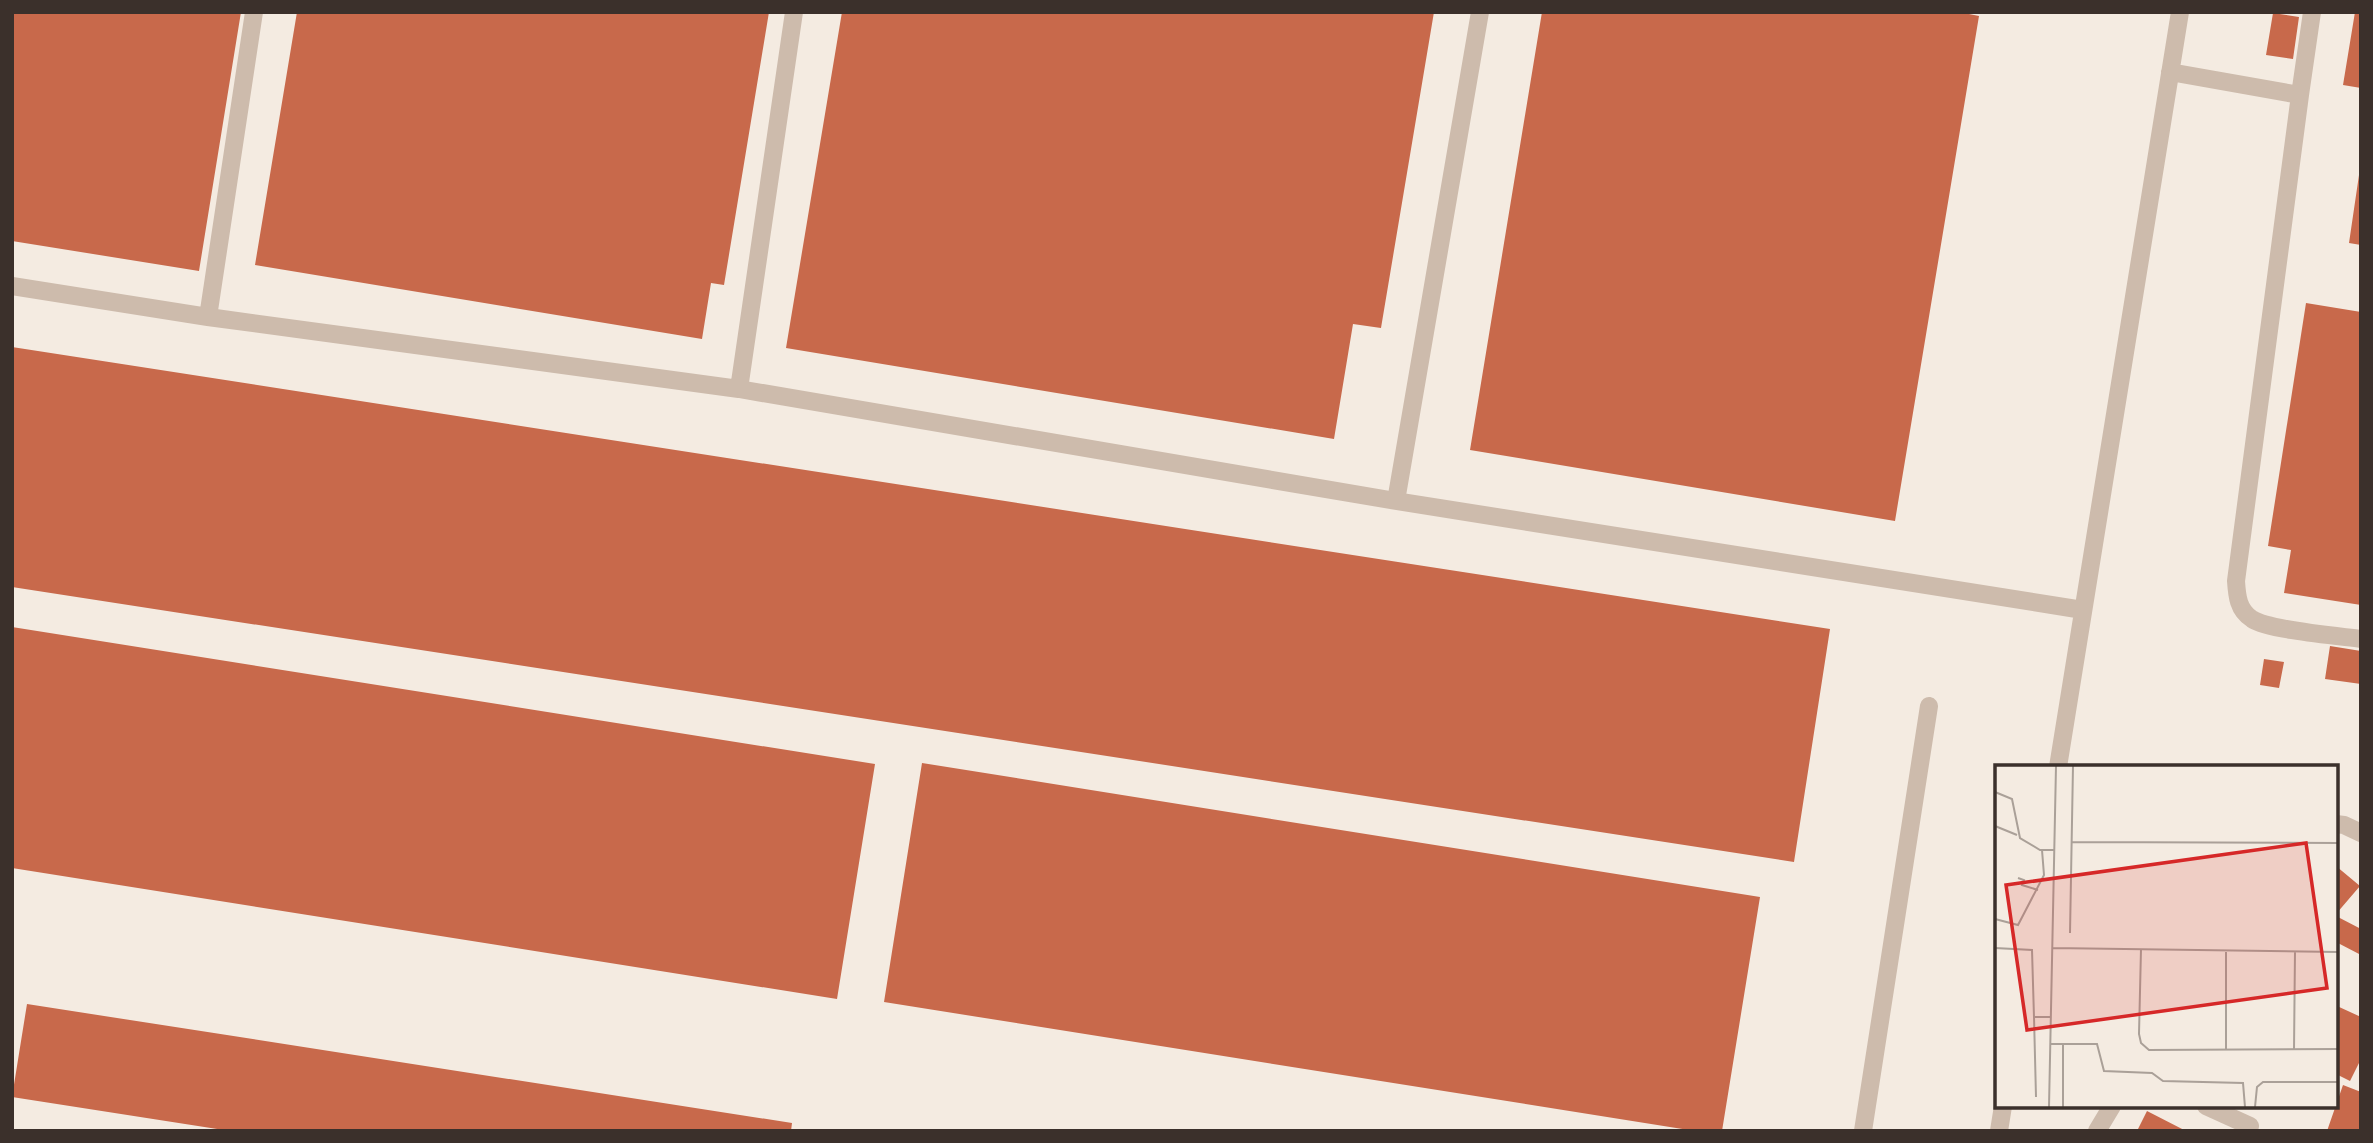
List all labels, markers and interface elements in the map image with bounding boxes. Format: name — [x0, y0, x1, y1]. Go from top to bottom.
inset map — [1995, 765, 2338, 1108]

